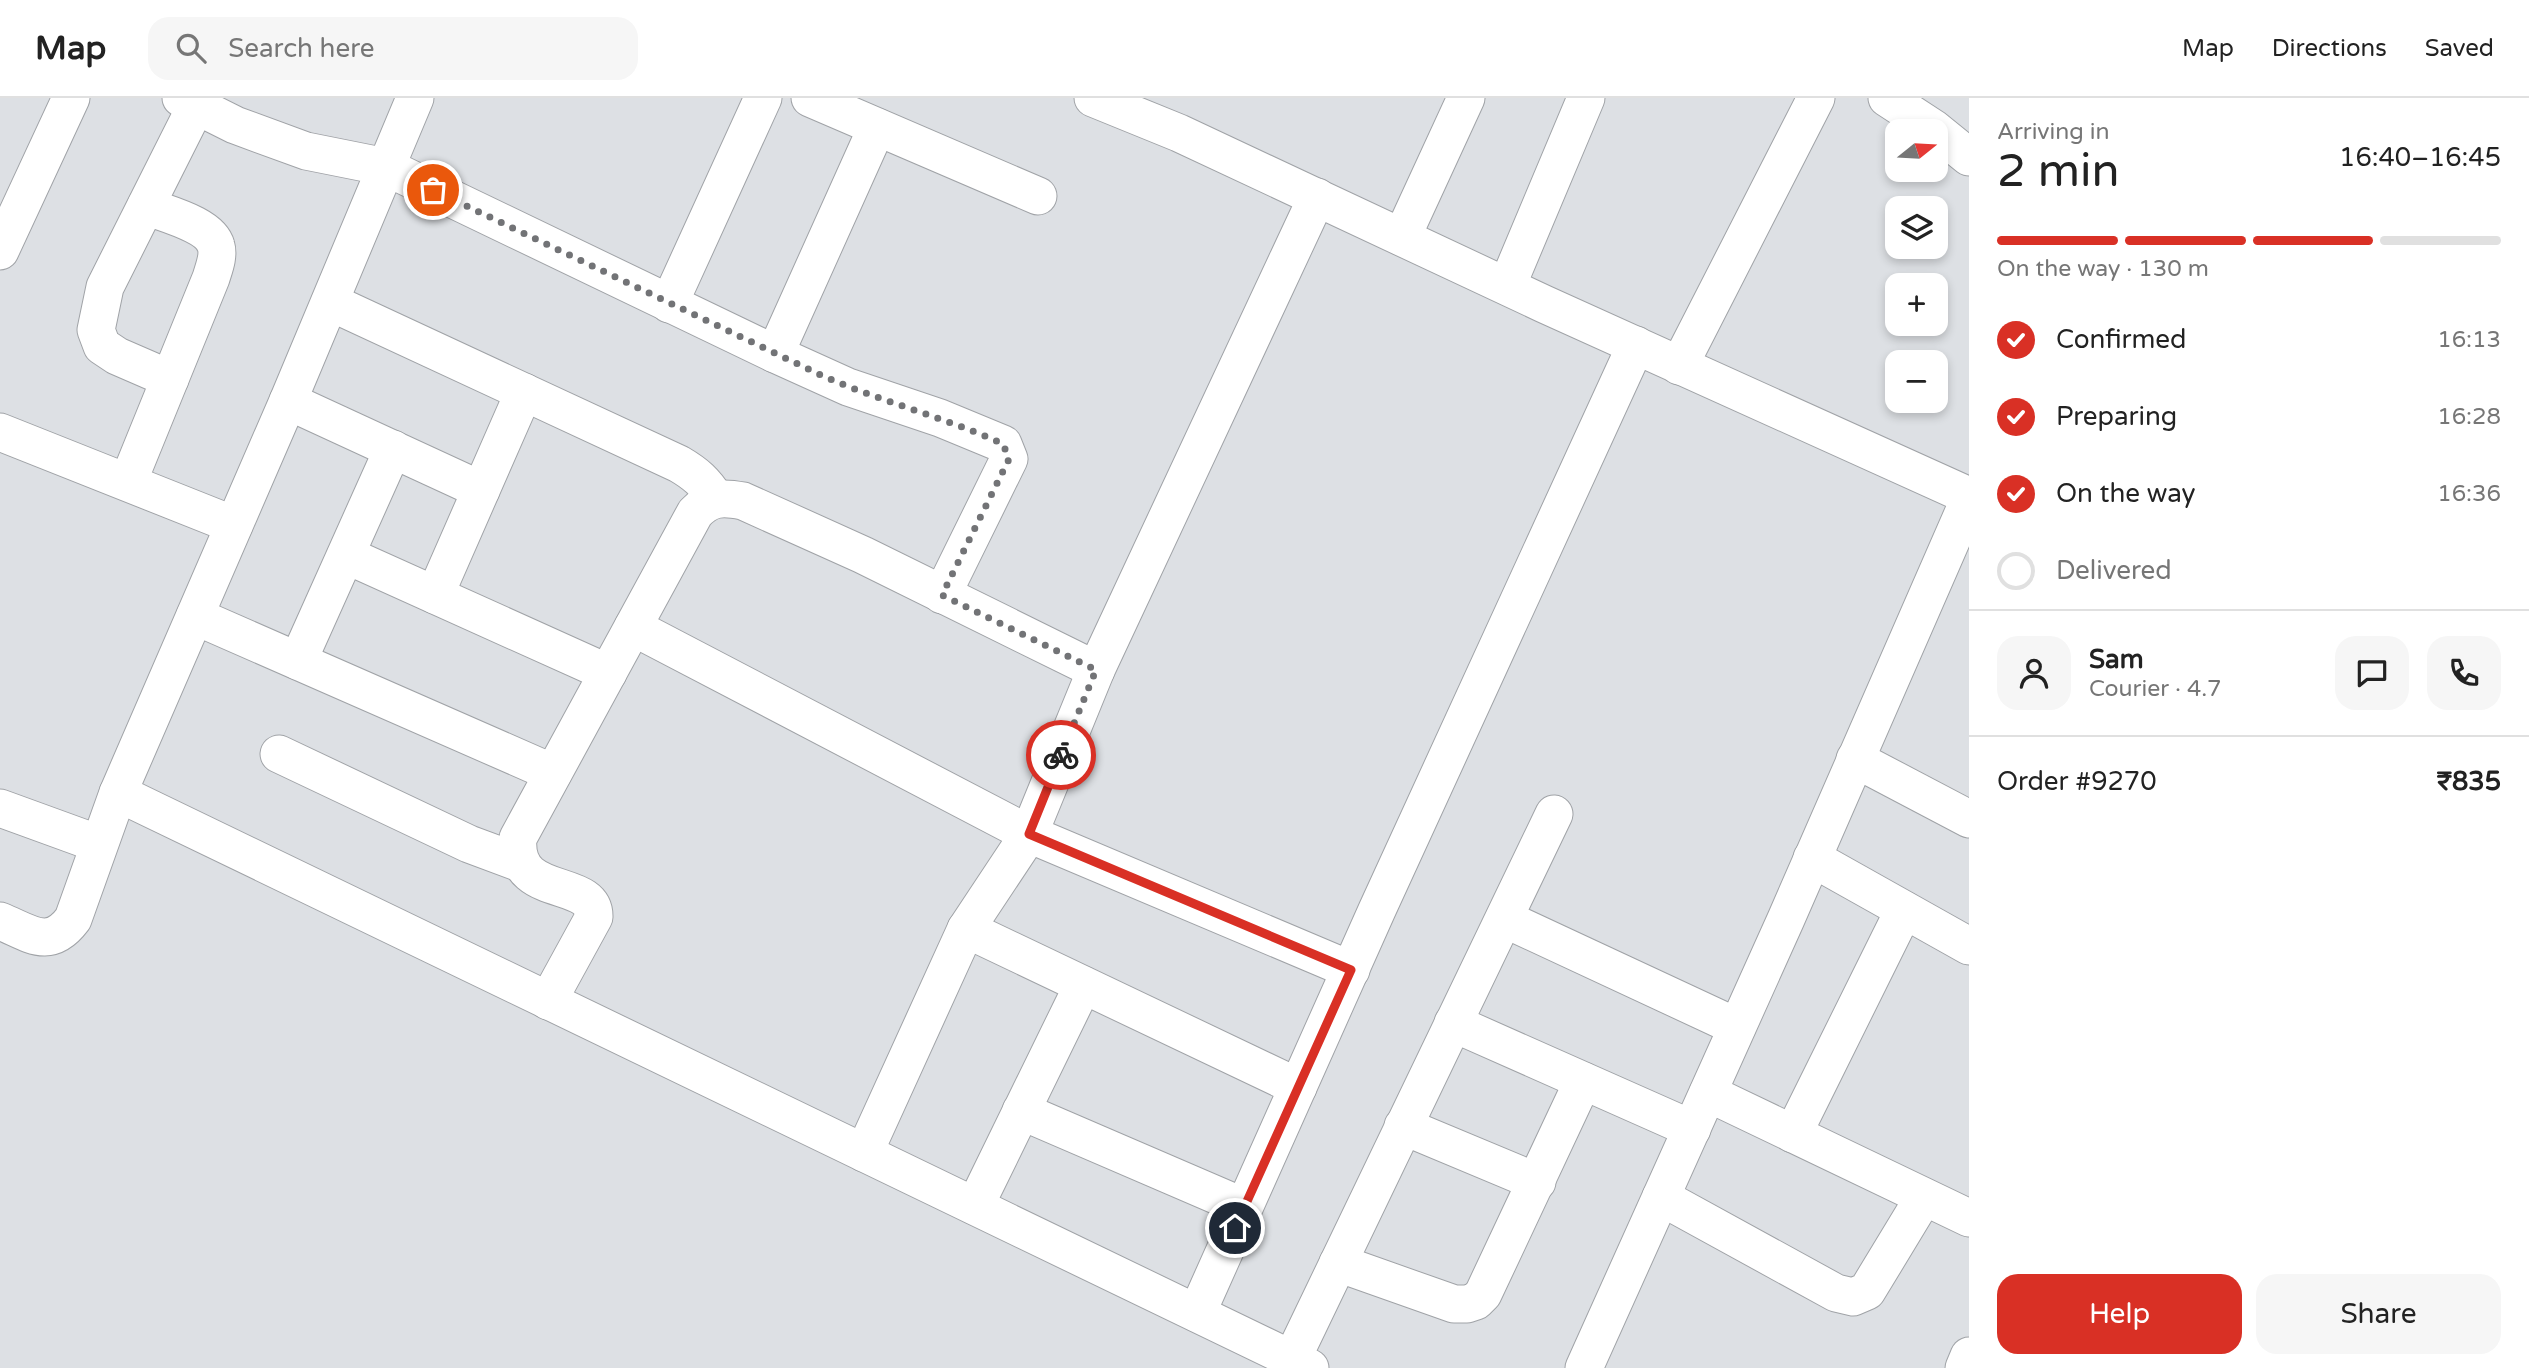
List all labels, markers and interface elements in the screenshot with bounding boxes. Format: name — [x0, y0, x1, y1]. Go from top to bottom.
search box — [148, 17, 638, 80]
text: Map — [35, 29, 106, 68]
icon: search — [172, 29, 210, 67]
text: Search here — [228, 33, 374, 64]
text: Map — [2182, 34, 2234, 63]
text: Directions — [2272, 34, 2387, 63]
text: Saved — [2425, 34, 2494, 63]
text: Arriving in — [1997, 118, 2110, 146]
north arrow — [1885, 119, 1948, 182]
map controls — [1885, 119, 1948, 413]
text: 16:40–16:45 — [2339, 142, 2501, 173]
text: 2 min — [1997, 144, 2120, 199]
pin — [403, 160, 463, 220]
icon: bag — [414, 171, 452, 209]
button: layers — [1885, 196, 1948, 259]
text: On the way · 130 m — [1997, 255, 2209, 283]
button: + — [1885, 273, 1948, 336]
icon: check — [1997, 321, 2035, 359]
text: Confirmed — [2056, 324, 2186, 355]
text: 16:13 — [2437, 326, 2501, 354]
button: − — [1885, 350, 1948, 413]
icon: check — [1997, 398, 2035, 436]
text: Preparing — [2056, 401, 2177, 432]
text: 16:28 — [2437, 403, 2501, 431]
icon: check — [1997, 475, 2035, 513]
text: On the way — [2056, 478, 2196, 509]
text: 16:36 — [2437, 480, 2501, 508]
text: Delivered — [2056, 555, 2172, 586]
button: person — [1997, 636, 2071, 710]
button: chat — [2335, 636, 2409, 710]
button: phone — [2427, 636, 2501, 710]
text: Sam — [2089, 644, 2144, 675]
text: Courier · 4.7 — [2089, 675, 2222, 703]
courier — [1026, 720, 1096, 790]
icon: bike — [1042, 736, 1080, 774]
text: Order #9270 — [1997, 766, 2157, 797]
text: ₹835 — [2437, 766, 2501, 797]
pin — [1205, 1198, 1265, 1258]
icon: home — [1216, 1209, 1254, 1247]
button: Help — [1997, 1274, 2242, 1354]
button: Share — [2256, 1274, 2501, 1354]

